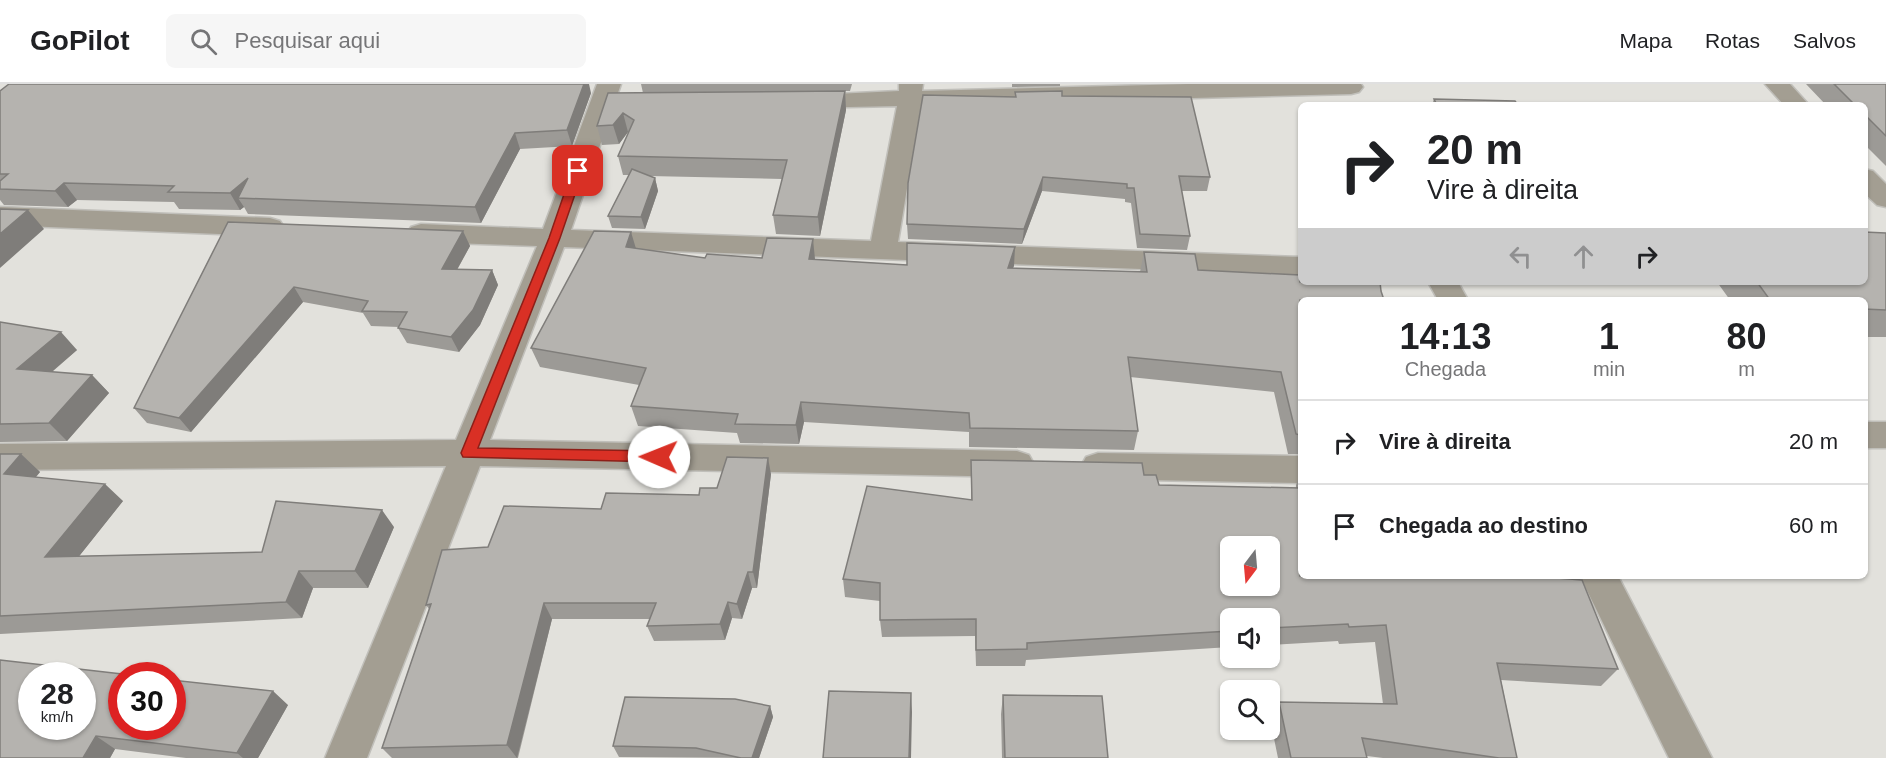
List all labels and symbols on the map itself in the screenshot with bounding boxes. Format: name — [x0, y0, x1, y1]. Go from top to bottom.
pin — [552, 145, 603, 196]
position arrow — [627, 425, 691, 489]
north arrow — [1220, 536, 1280, 596]
speed limit sign: 30 — [108, 662, 186, 740]

